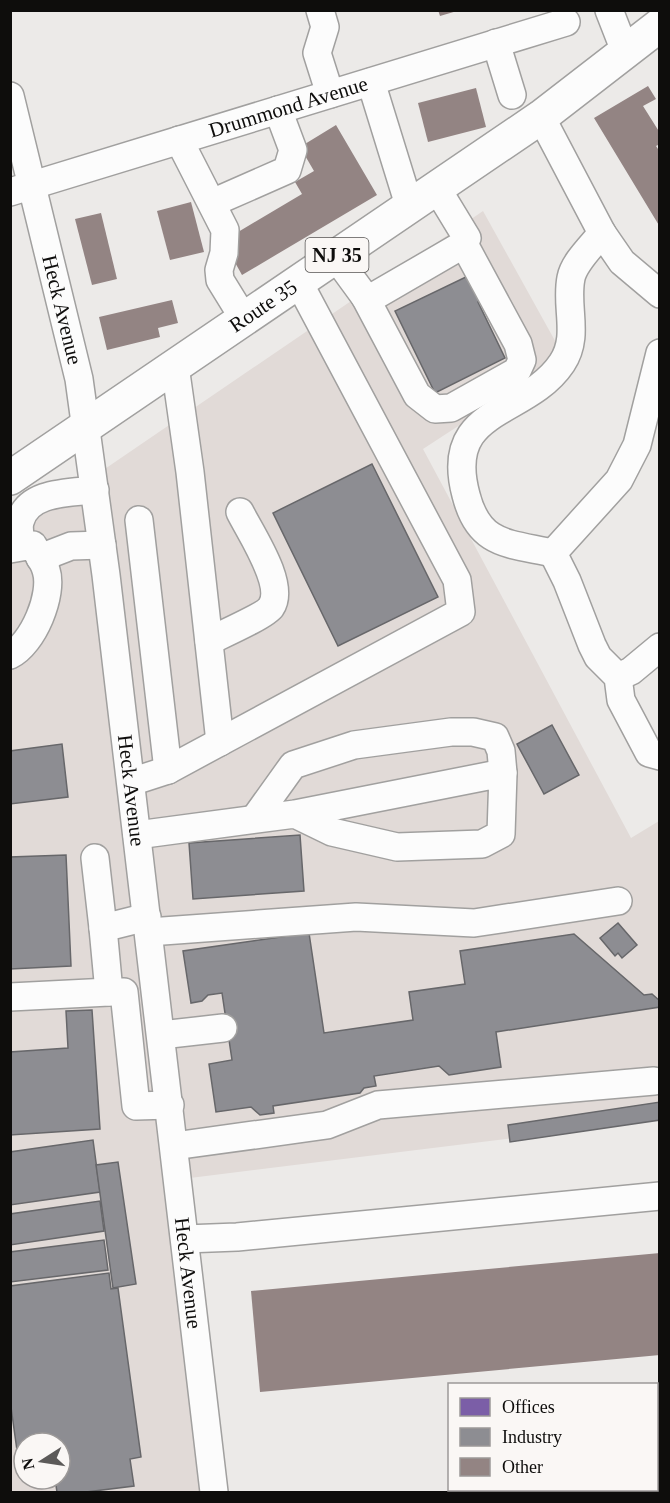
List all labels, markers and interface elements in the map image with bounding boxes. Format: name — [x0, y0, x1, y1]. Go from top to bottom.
street label: Drummond Avenue — [206, 71, 371, 142]
road number: NJ 35 — [306, 238, 368, 272]
street label: Heck Avenue — [37, 252, 87, 367]
street label: Route 35 — [225, 275, 301, 337]
street label: Heck Avenue — [113, 733, 150, 847]
street label: Heck Avenue — [170, 1216, 207, 1330]
legend — [448, 1383, 658, 1491]
text: Offices — [502, 1397, 555, 1417]
text: Industry — [502, 1427, 562, 1447]
north arrow — [12, 1431, 72, 1491]
text: N — [18, 1456, 37, 1471]
text: Other — [502, 1457, 543, 1477]

